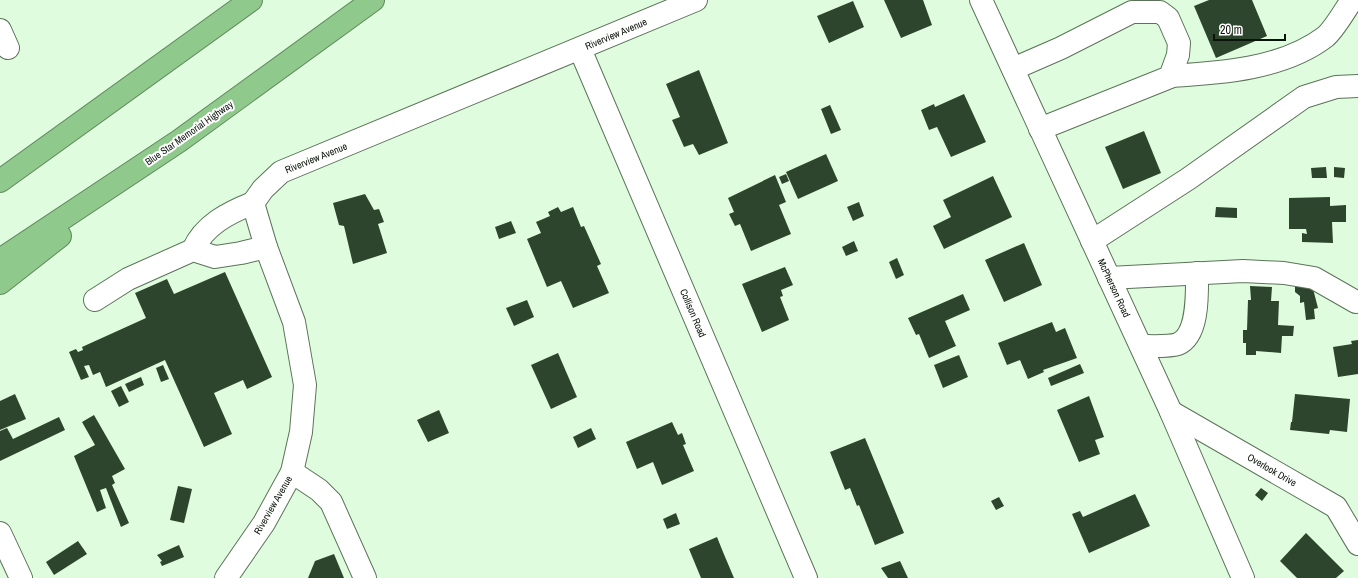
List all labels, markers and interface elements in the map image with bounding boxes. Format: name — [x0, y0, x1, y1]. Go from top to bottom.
street label: Riverview Avenue — [583, 15, 649, 53]
scale bar — [1214, 16, 1285, 42]
text: 20 m — [1220, 22, 1242, 38]
street label: Blue Star Memorial Highway — [143, 97, 236, 168]
street label: Riverview Avenue — [283, 139, 349, 176]
street label: McPherson Road — [1095, 257, 1133, 319]
street label: Collison Road — [677, 287, 709, 339]
street label: Overlook Drive — [1245, 451, 1299, 490]
street label: Riverview Avenue — [251, 473, 295, 537]

